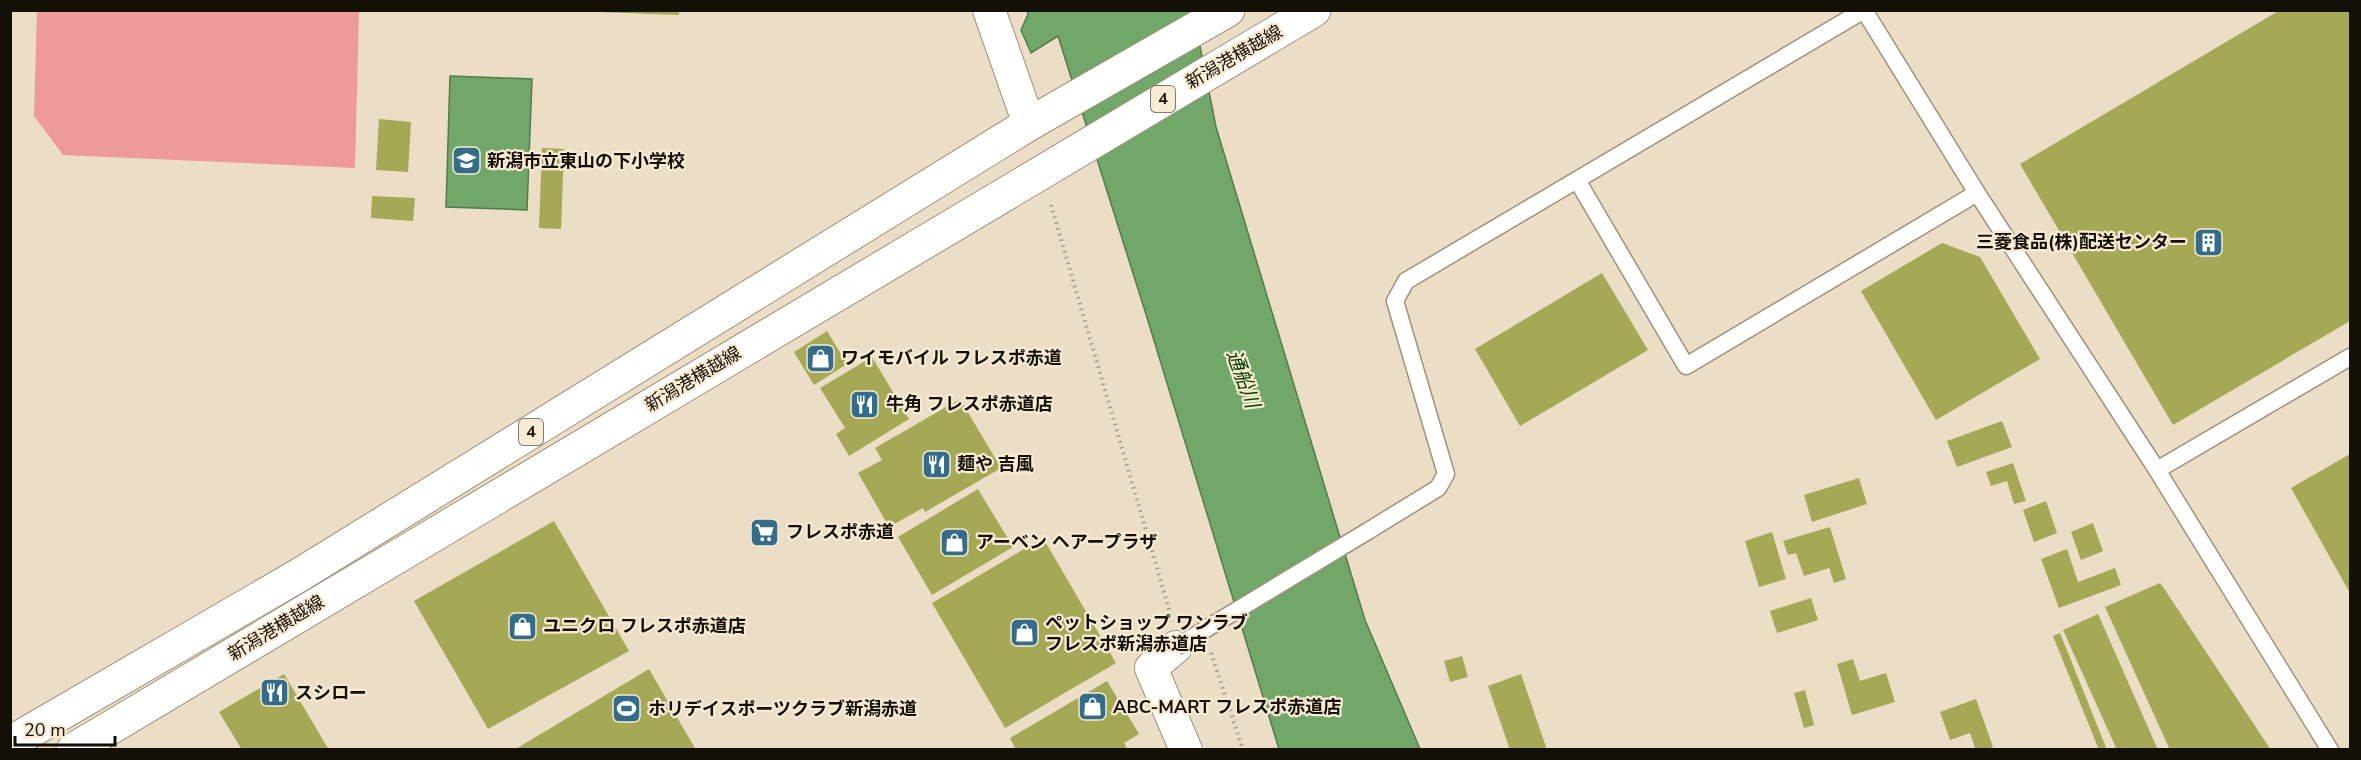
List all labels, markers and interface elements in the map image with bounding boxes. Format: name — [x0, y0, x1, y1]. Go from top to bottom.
street label: 新潟港横越線 — [1181, 20, 1287, 94]
road number: 4 — [1151, 86, 1175, 112]
school or university icon: 新潟市立東山の下小学校 — [450, 145, 482, 177]
place label: 新潟市立東山の下小学校 — [487, 149, 685, 173]
building icon: 三菱食品(株)配送センター — [2192, 226, 2224, 258]
place label: 三菱食品(株)配送センター — [1976, 230, 2187, 254]
street label: 新潟港横越線 — [641, 341, 745, 417]
shop icon: ワイモバイル フレスポ赤道 — [804, 342, 836, 374]
place label: ワイモバイル フレスポ赤道 — [841, 346, 1062, 370]
water label: 通船川 — [1220, 346, 1267, 414]
restaurant icon: 牛角 フレスポ赤道店 — [849, 388, 881, 420]
place label: 牛角 フレスポ赤道店 — [886, 392, 1053, 416]
road number: 4 — [519, 419, 543, 445]
restaurant icon: 麺や 吉風 — [920, 448, 952, 480]
place label: 麺や 吉風 — [957, 452, 1034, 476]
supermarket icon: フレスポ赤道 — [749, 516, 781, 548]
place label: フレスポ赤道 — [786, 520, 894, 544]
shop icon: アーベン ヘアープラザ — [939, 526, 971, 558]
place label: アーベン ヘアープラザ — [976, 530, 1158, 554]
street label: 新潟港横越線 — [224, 590, 328, 666]
shop icon: ユニクロ フレスポ赤道店 — [506, 610, 538, 642]
place label: ペットショップ ワンラブ フレスポ新潟赤道店 — [1045, 611, 1248, 656]
place label: ユニクロ フレスポ赤道店 — [543, 614, 746, 638]
shop icon: ペットショップ ワンラブ フレスポ新潟赤道店 — [1008, 617, 1040, 649]
restaurant icon: スシロー — [258, 677, 290, 709]
place label: スシロー — [295, 681, 367, 705]
shop icon: ABC-MART フレスポ赤道店 — [1076, 691, 1108, 723]
sports icon: ホリデイスポーツクラブ新潟赤道 — [611, 693, 643, 725]
place label: ABC-MART フレスポ赤道店 — [1113, 695, 1341, 719]
place label: ホリデイスポーツクラブ新潟赤道 — [648, 697, 917, 721]
scale bar — [15, 709, 116, 747]
text: 20 m — [24, 718, 66, 742]

